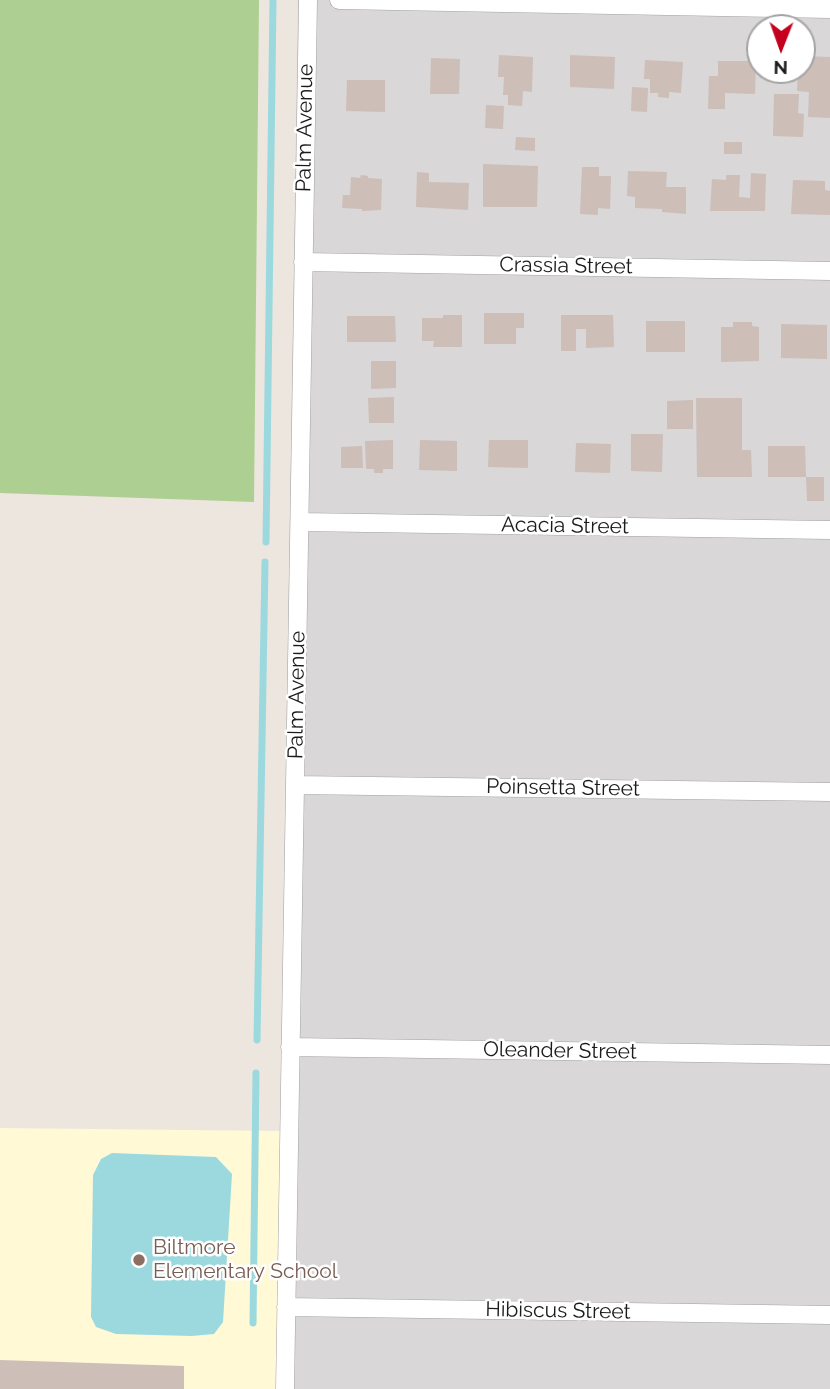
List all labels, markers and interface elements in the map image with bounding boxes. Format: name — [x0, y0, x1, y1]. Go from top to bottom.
north arrow — [746, 14, 816, 84]
text: N — [773, 57, 788, 79]
street label: Palm Avenue — [291, 64, 319, 192]
street label: Crassia Street — [499, 252, 633, 280]
street label: Acacia Street — [501, 512, 629, 540]
street label: Palm Avenue — [283, 631, 311, 759]
street label: Poinsetta Street — [486, 774, 640, 802]
street label: Oleander Street — [483, 1037, 637, 1065]
place label: Biltmore Elementary School — [153, 1235, 337, 1285]
marker: Biltmore Elementary School — [131, 1252, 147, 1268]
street label: Hibiscus Street — [485, 1297, 631, 1325]

